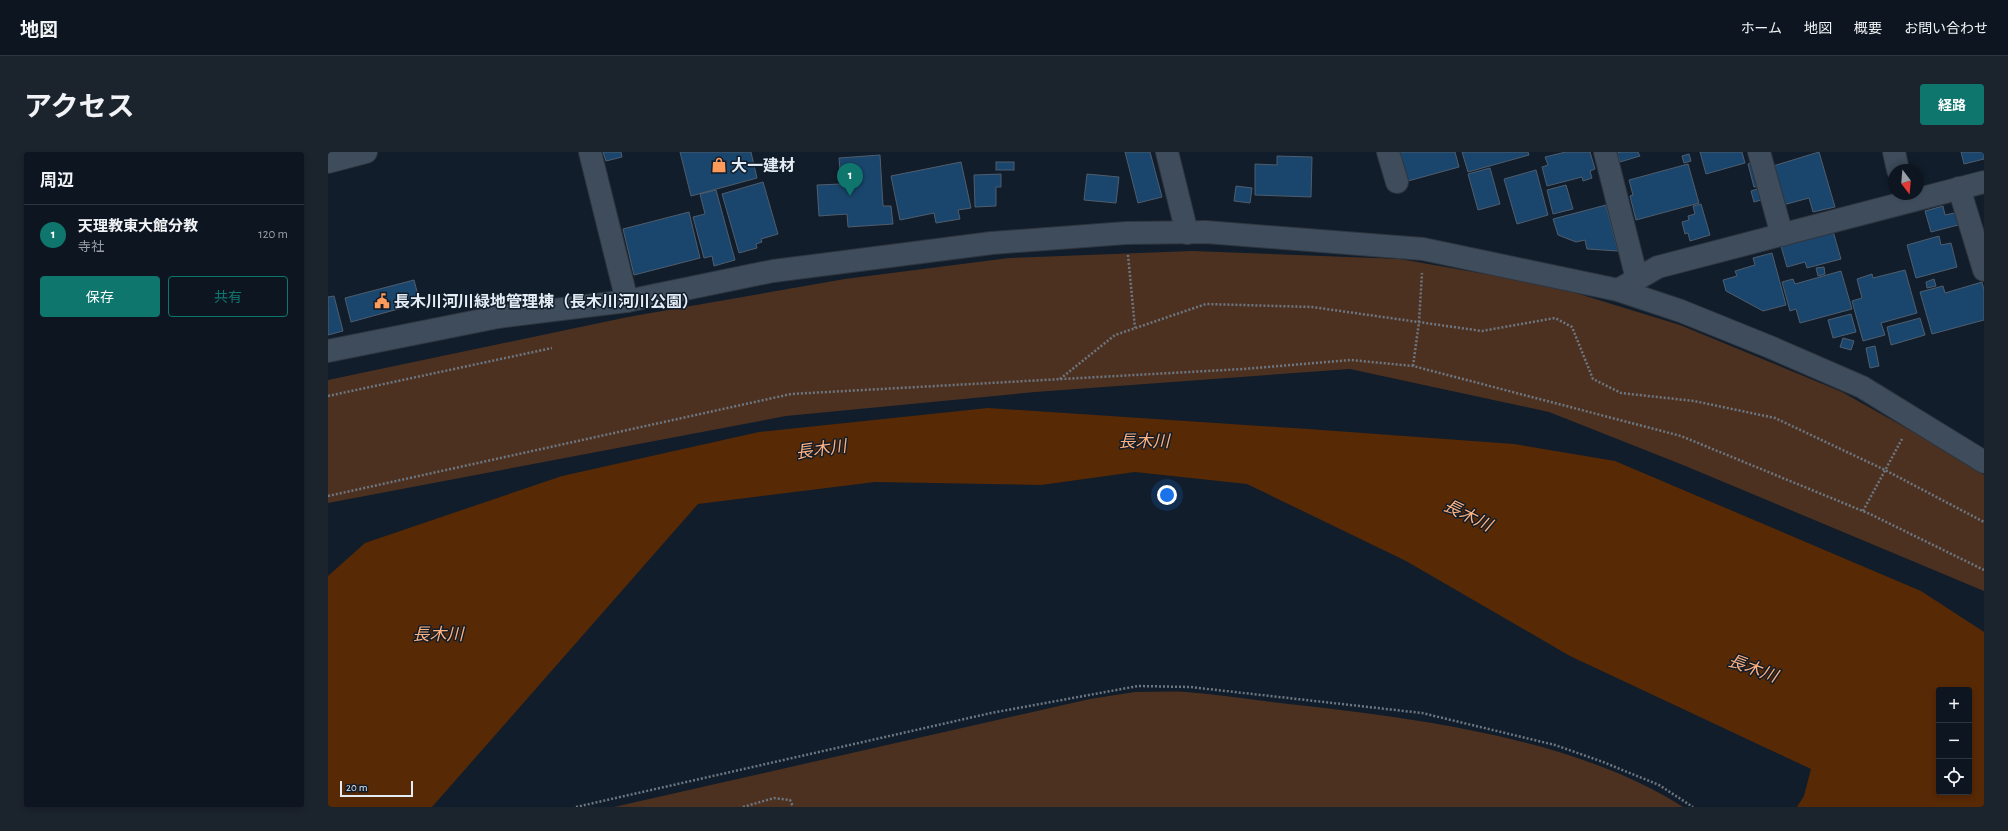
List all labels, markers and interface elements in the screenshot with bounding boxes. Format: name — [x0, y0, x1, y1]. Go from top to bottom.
text: 地図 — [20, 21, 58, 40]
text: ホーム — [1740, 22, 1782, 36]
text: 地図 — [1804, 22, 1832, 36]
text: 概要 — [1854, 22, 1882, 36]
text: お問い合わせ — [1904, 22, 1988, 36]
button: 経路 — [1920, 84, 1984, 125]
text: アクセス — [24, 94, 135, 122]
shop icon: 大一建材 — [710, 156, 728, 174]
place label: 大一建材 — [731, 156, 795, 174]
pin: 1 — [837, 163, 863, 196]
north arrow — [1888, 164, 1924, 200]
text: 周辺 — [40, 172, 74, 189]
text: 天理教東大館分教 — [78, 219, 198, 234]
text: 1 — [51, 228, 55, 241]
text: 120 m — [258, 228, 288, 241]
text: 寺社 — [78, 241, 104, 254]
button: 保存 — [40, 276, 160, 317]
button: 共有 — [168, 276, 288, 317]
public building icon: 長木川河川緑地管理棟（長木川河川公園） — [373, 292, 391, 310]
place label: 長木川河川緑地管理棟（長木川河川公園） — [394, 292, 698, 310]
water label: 長木川 — [1119, 432, 1171, 450]
water label: 長木川 — [794, 436, 849, 461]
your location — [1157, 485, 1177, 505]
water label: 長木川 — [1441, 496, 1497, 535]
water label: 長木川 — [413, 625, 465, 643]
water label: 長木川 — [1726, 651, 1782, 686]
map controls — [1936, 687, 1972, 795]
button: + — [1936, 687, 1972, 723]
button: − — [1936, 723, 1972, 759]
button: locate — [1936, 759, 1972, 795]
scale bar — [340, 779, 413, 798]
text: 20 m — [346, 782, 367, 793]

